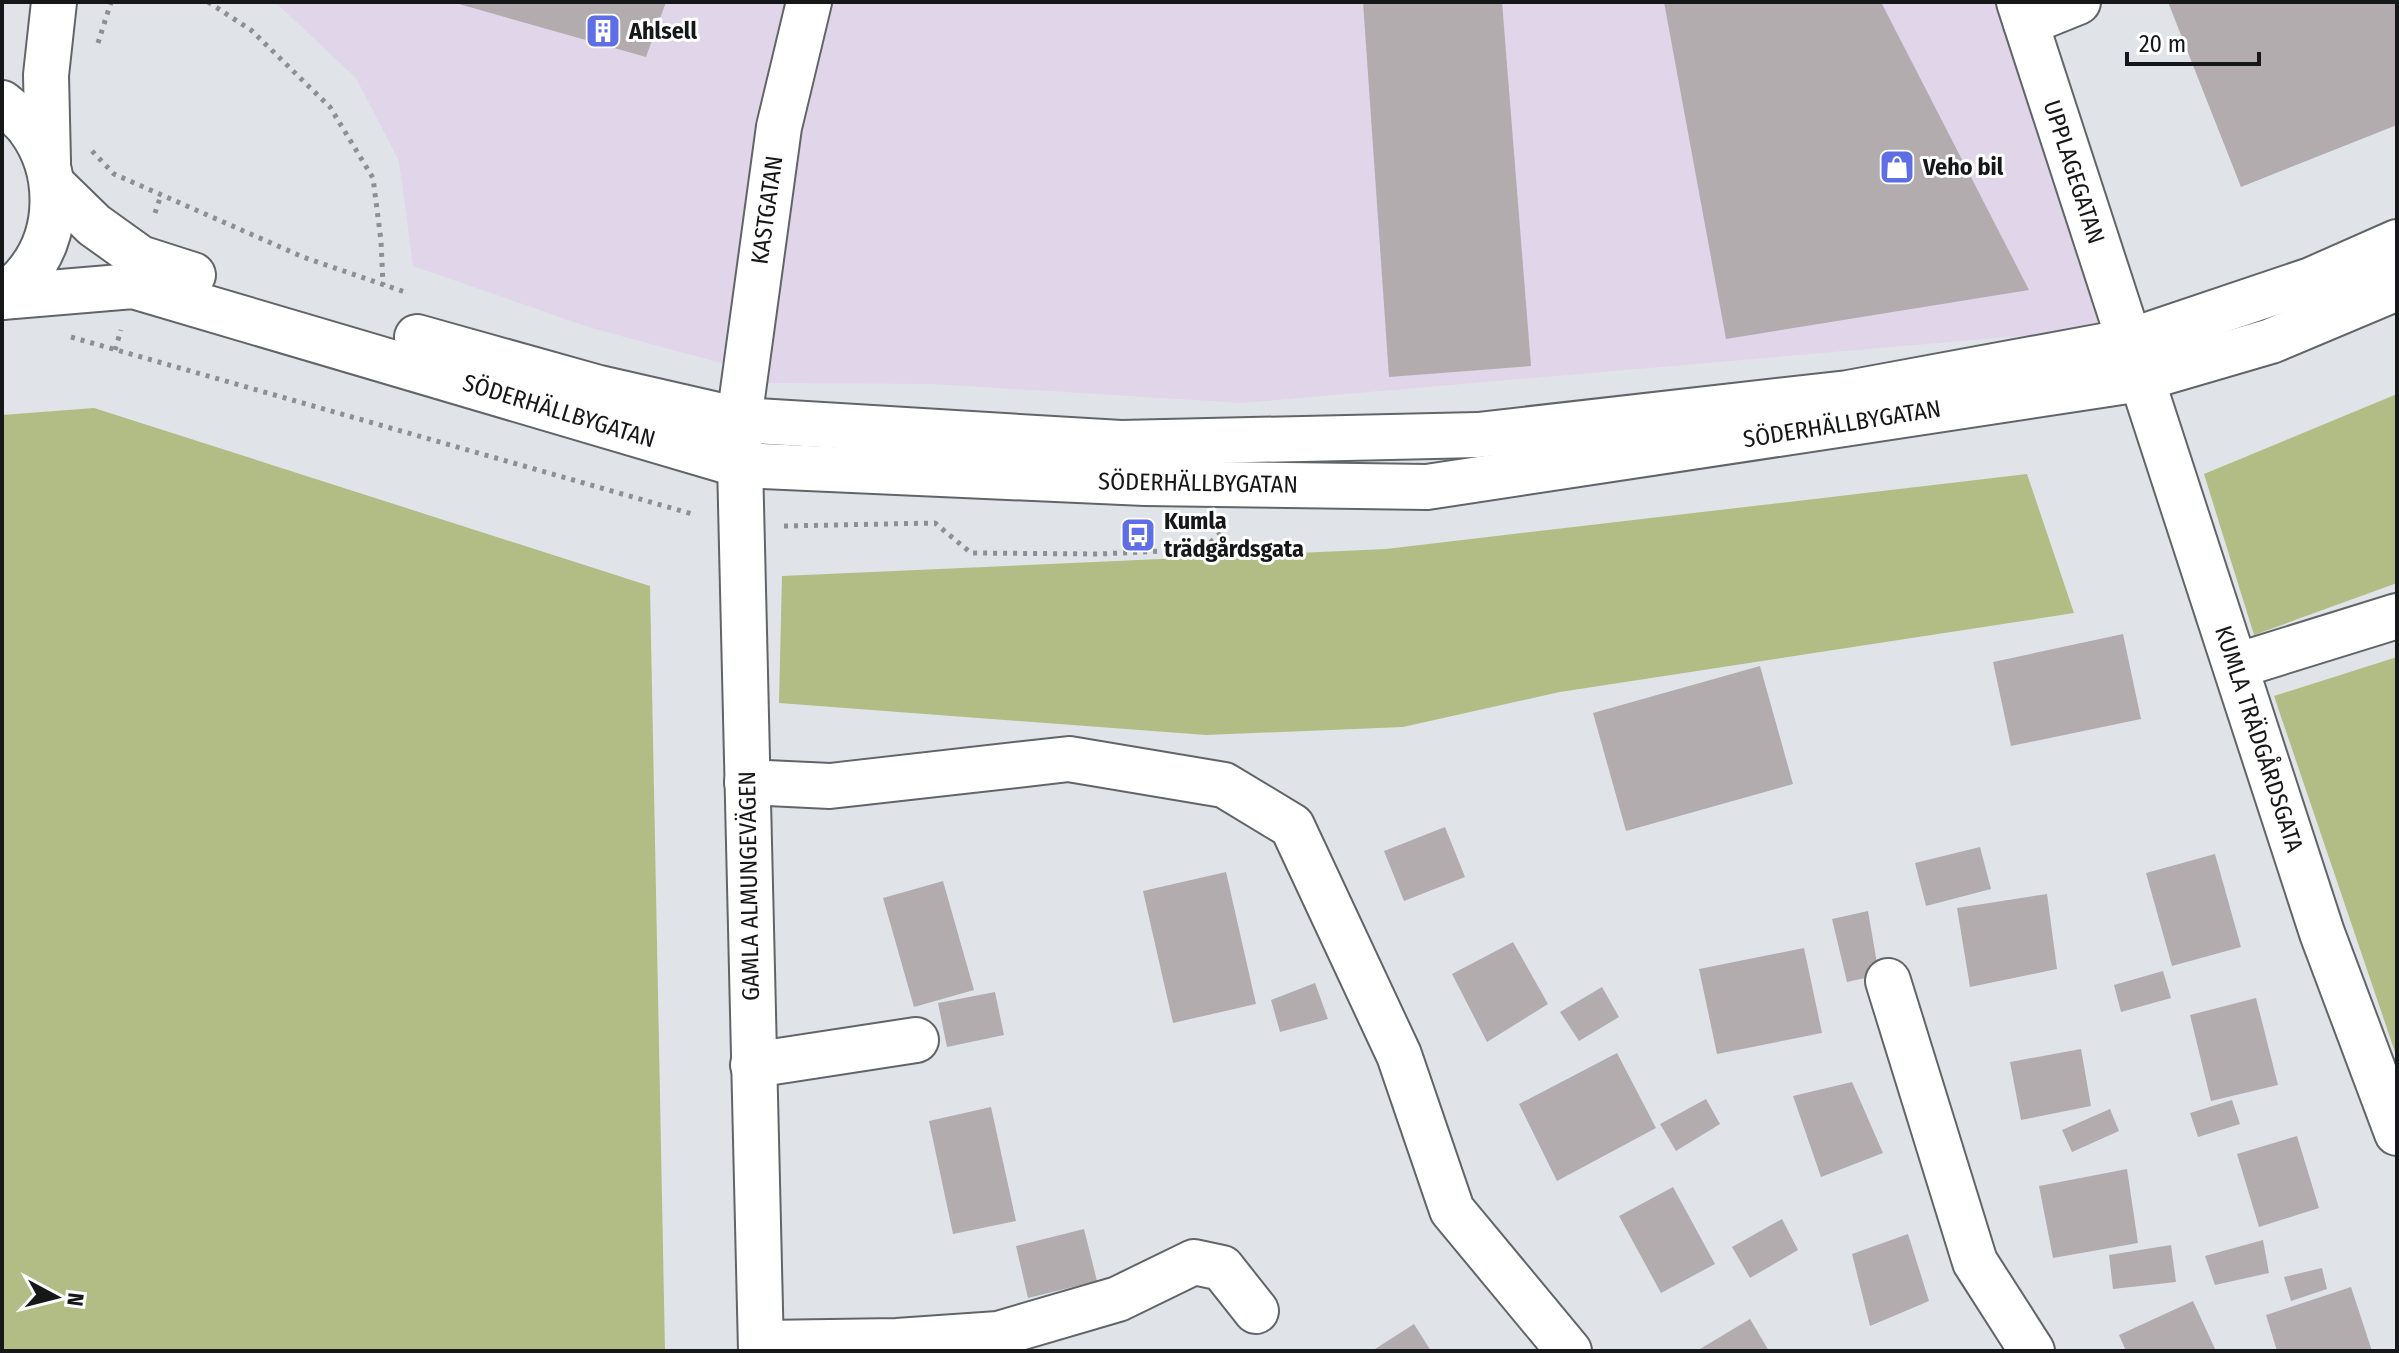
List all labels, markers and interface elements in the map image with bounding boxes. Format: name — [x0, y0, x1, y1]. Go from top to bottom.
building icon: Ahlsell — [584, 12, 622, 50]
scale bar — [2127, 16, 2259, 66]
place label: Ahlsell — [628, 17, 697, 45]
text: 20 m — [2139, 30, 2186, 58]
street label: UPPLAGEGATAN — [2038, 97, 2110, 247]
shop icon: Veho bil — [1878, 148, 1916, 186]
place label: Veho bil — [1922, 153, 2004, 181]
street label: KASTGATAN — [746, 154, 788, 266]
street label: SÖDERHÄLLBYGATAN — [459, 368, 659, 454]
street label: SÖDERHÄLLBYGATAN — [1741, 395, 1943, 453]
street label: SÖDERHÄLLBYGATAN — [1098, 467, 1298, 499]
place label: Kumla trädgårdsgata — [1164, 507, 1304, 563]
bus stop icon: Kumla trädgårdsgata — [1119, 516, 1157, 554]
street label: KUMLA TRÄDGÅRDSGATA — [2209, 622, 2310, 856]
street label: GAMLA ALMUNGEVÄGEN — [733, 771, 765, 1001]
north arrow — [16, 1257, 96, 1337]
text: N — [61, 1291, 90, 1308]

